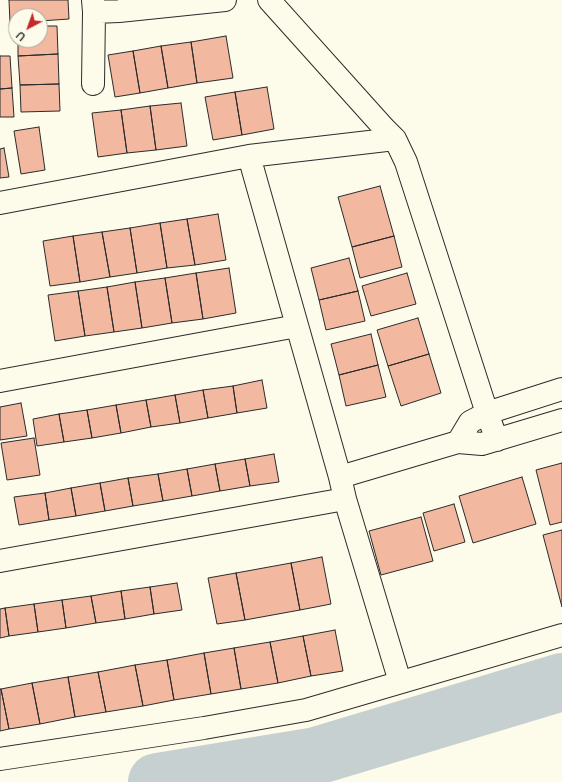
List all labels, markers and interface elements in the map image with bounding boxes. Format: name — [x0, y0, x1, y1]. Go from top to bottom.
north arrow — [8, 8, 48, 48]
text: U — [13, 28, 28, 44]

